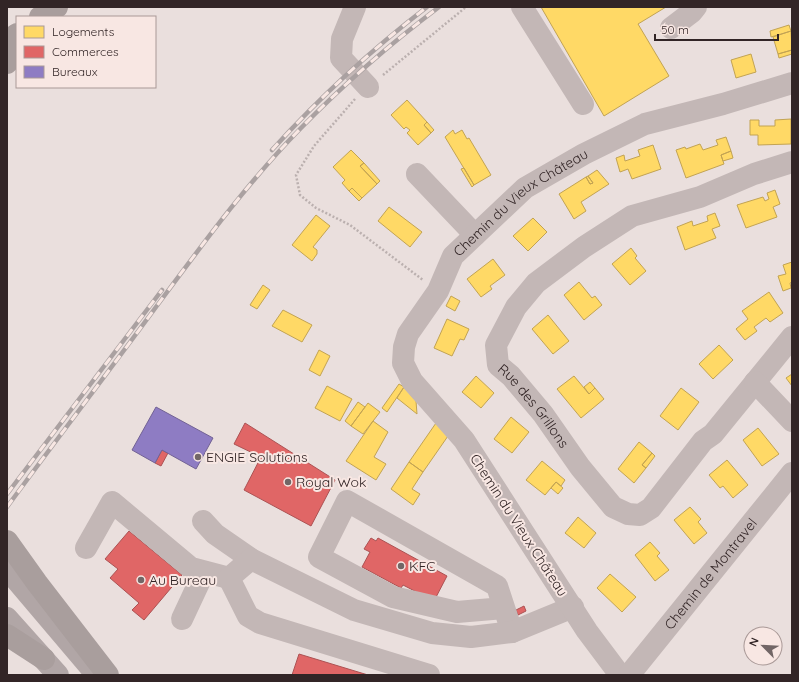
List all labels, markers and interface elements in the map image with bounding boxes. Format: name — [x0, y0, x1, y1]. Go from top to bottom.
legend — [16, 16, 156, 88]
scale bar — [655, 16, 778, 42]
text: 50 m — [661, 22, 689, 37]
text: Logements — [52, 24, 115, 39]
text: Commerces — [52, 44, 119, 59]
text: Bureaux — [52, 64, 98, 79]
street label: Chemin du Vieux Château — [449, 145, 591, 260]
street label: Rue des Grillons — [494, 360, 573, 451]
place label: ENGIE Solutions — [206, 448, 307, 466]
street label: Chemin du Vieux Château — [466, 450, 572, 600]
marker: ENGIE Solutions — [193, 452, 203, 462]
place label: Royal Wok — [296, 473, 367, 491]
marker: Royal Wok — [283, 477, 293, 487]
street label: Chemin de Montravel — [660, 515, 761, 633]
place label: KFC — [409, 557, 435, 575]
marker: KFC — [396, 561, 406, 571]
place label: Au Bureau — [149, 571, 216, 589]
marker: Au Bureau — [136, 575, 146, 585]
north arrow — [743, 626, 783, 666]
text: N — [746, 635, 762, 648]

